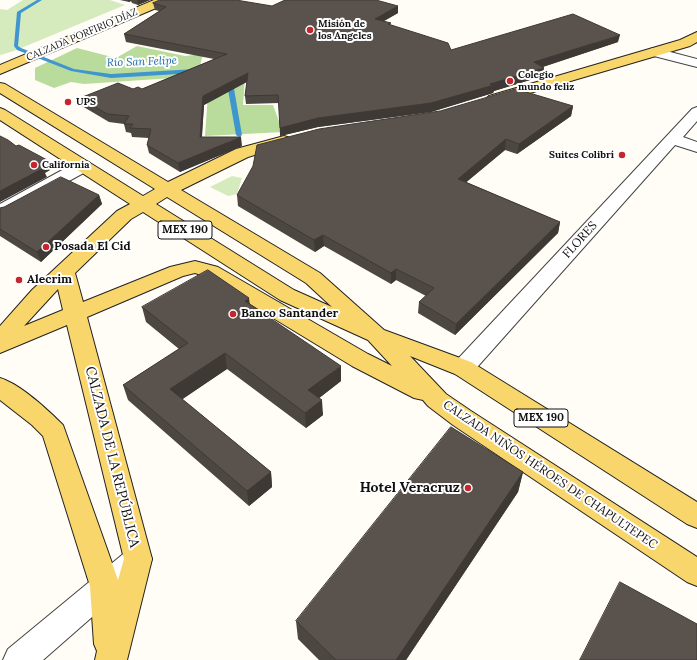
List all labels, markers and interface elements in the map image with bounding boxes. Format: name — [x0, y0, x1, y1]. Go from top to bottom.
street label: CALZADA PORFIRIO DÍAZ — [25, 6, 139, 64]
place label: Misión de los Angeles — [318, 18, 371, 42]
marker: Misión de los Angeles — [305, 25, 315, 35]
water label: Río San Felipe — [107, 54, 177, 70]
place label: Colegio mundo feliz — [518, 69, 574, 92]
marker: Colegio mundo feliz — [505, 76, 515, 86]
place label: UPS — [76, 96, 96, 108]
marker: UPS — [63, 97, 73, 107]
place label: Suites Colibrí — [549, 149, 614, 161]
marker: Suites Colibrí — [617, 150, 627, 160]
place label: California — [42, 159, 89, 171]
marker: California — [29, 160, 39, 170]
street label: FLORES — [560, 219, 600, 261]
road number: MEX 190 — [158, 221, 212, 239]
place label: Posada El Cid — [54, 240, 131, 254]
marker: Posada El Cid — [41, 242, 51, 252]
place label: Alecrim — [27, 273, 72, 287]
marker: Alecrim — [14, 275, 24, 285]
place label: Banco Santander — [241, 307, 338, 321]
marker: Banco Santander — [228, 309, 238, 319]
street label: CALZADA DE LA REPÚBLICA — [81, 365, 143, 549]
street label: CALZADA NIÑOS HÉROES DE CHAPULTEPEC — [440, 398, 660, 552]
road number: MEX 190 — [514, 409, 568, 427]
place label: Hotel Veracruz — [360, 480, 460, 496]
marker: Hotel Veracruz — [463, 483, 473, 493]

